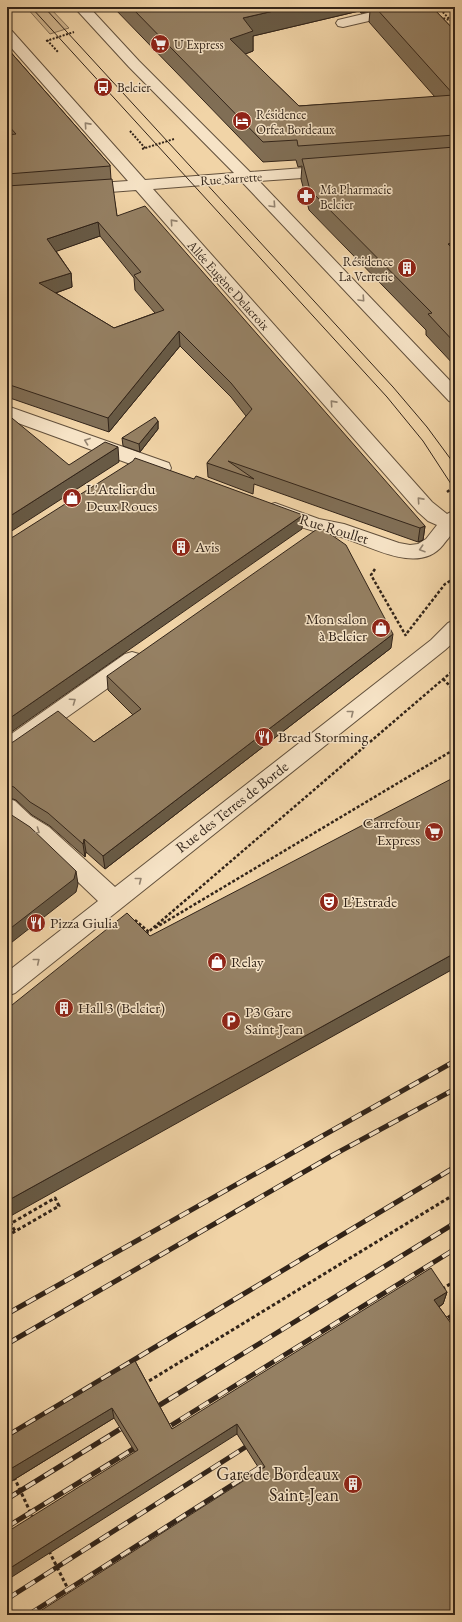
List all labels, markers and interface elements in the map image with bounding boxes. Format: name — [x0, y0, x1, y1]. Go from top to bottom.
supermarket icon: U Express — [149, 33, 171, 55]
place label: U Express — [174, 36, 224, 53]
bus stop icon: Belcier — [92, 76, 114, 98]
place label: Belcier — [117, 79, 151, 96]
place label: Résidence Orfea Bordeaux — [256, 106, 335, 138]
hotel icon: Résidence Orfea Bordeaux — [231, 110, 253, 132]
one-way arrow — [84, 122, 91, 129]
street label: Rue Sarrette — [200, 168, 263, 189]
place label: Ma Pharmacie Belcier — [320, 181, 392, 213]
pharmacy icon: Ma Pharmacie Belcier — [295, 185, 317, 207]
one-way arrow — [268, 200, 276, 208]
one-way arrow — [170, 219, 177, 227]
street label: Allée Eugène Delacroix — [183, 236, 274, 334]
place label: Résidence La Verrerie — [339, 253, 393, 285]
building icon: Résidence La Verrerie — [396, 257, 418, 279]
one-way arrow — [358, 294, 365, 302]
one-way arrow — [331, 400, 338, 408]
one-way arrow — [84, 438, 91, 446]
place label: L'Atelier du Deux Roues — [86, 479, 157, 515]
shop icon: L'Atelier du Deux Roues — [61, 487, 83, 509]
one-way arrow — [417, 498, 424, 505]
street label: Rue Roullet — [297, 509, 371, 548]
building icon: Avis — [170, 536, 192, 558]
place label: Avis — [194, 537, 220, 556]
one-way arrow — [419, 544, 426, 552]
place label: Mon salon à Belcier — [306, 609, 367, 645]
shop icon: Mon salon à Belcier — [370, 617, 392, 639]
one-way arrow — [69, 699, 76, 706]
one-way arrow — [347, 711, 354, 718]
restaurant icon: Bread Storming — [253, 726, 275, 748]
place label: Bread Storming — [278, 727, 369, 746]
street label: Rue des Terres de Borde — [172, 757, 292, 857]
place label: Carrefour Express — [363, 813, 420, 849]
supermarket icon: Carrefour Express — [423, 821, 445, 843]
one-way arrow — [33, 826, 40, 833]
one-way arrow — [135, 878, 142, 885]
theatre icon: L’Estrade — [318, 891, 340, 913]
place label: L’Estrade — [343, 892, 397, 911]
restaurant icon: Pizza Giulia — [25, 912, 47, 934]
place label: Pizza Giulia — [50, 913, 118, 932]
shop icon: Relay — [206, 951, 228, 973]
place label: Relay — [231, 952, 264, 971]
one-way arrow — [33, 959, 40, 966]
building icon: Hall 3 (Belcier) — [53, 997, 75, 1019]
place label: Hall 3 (Belcier) — [78, 998, 165, 1017]
place label: P3 Gare Saint-Jean — [245, 1002, 303, 1038]
parking icon: P3 Gare Saint-Jean — [220, 1010, 242, 1032]
place label: Gare de Bordeaux Saint-Jean — [216, 1462, 339, 1506]
building icon: Gare de Bordeaux Saint-Jean — [342, 1473, 364, 1495]

